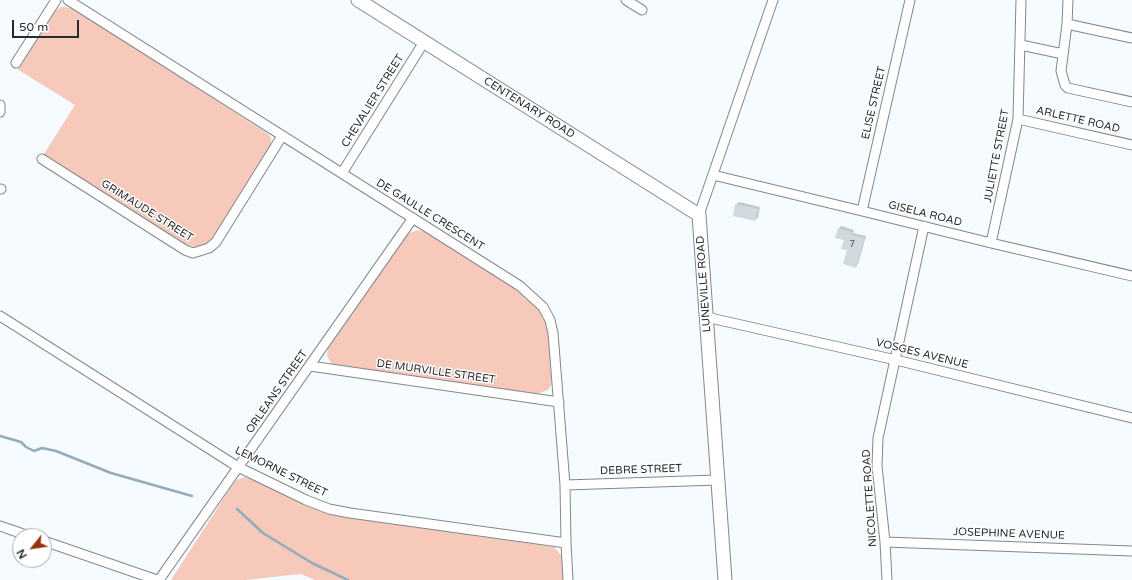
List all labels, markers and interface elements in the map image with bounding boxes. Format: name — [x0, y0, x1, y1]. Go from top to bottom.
scale bar — [14, 12, 81, 38]
text: 50 m — [19, 20, 48, 34]
street label: CHEVALIER STREET — [339, 52, 407, 150]
street label: ELISE STREET — [859, 65, 889, 141]
street label: CENTENARY ROAD — [481, 75, 577, 141]
street label: ARLETTE ROAD — [1035, 104, 1121, 136]
street label: JULIETTE STREET — [981, 108, 1013, 204]
street label: DE GAULLE CRESCENT — [374, 176, 486, 254]
street label: GRIMAUDE STREET — [99, 177, 195, 245]
street label: GISELA ROAD — [887, 198, 963, 230]
street label: LUNEVILLE ROAD — [694, 235, 714, 333]
house number: 7 — [849, 240, 855, 250]
street label: VOSGES AVENUE — [874, 336, 970, 372]
street label: ORLEANS STREET — [243, 348, 311, 436]
street label: DE MURVILLE STREET — [376, 357, 496, 387]
street label: LEMORNE STREET — [233, 444, 329, 500]
street label: NICOLETTE ROAD — [860, 449, 880, 547]
street label: DEBRE STREET — [600, 462, 682, 478]
street label: JOSEPHINE AVENUE — [953, 525, 1065, 543]
north arrow — [12, 528, 52, 568]
text: N — [14, 547, 30, 561]

